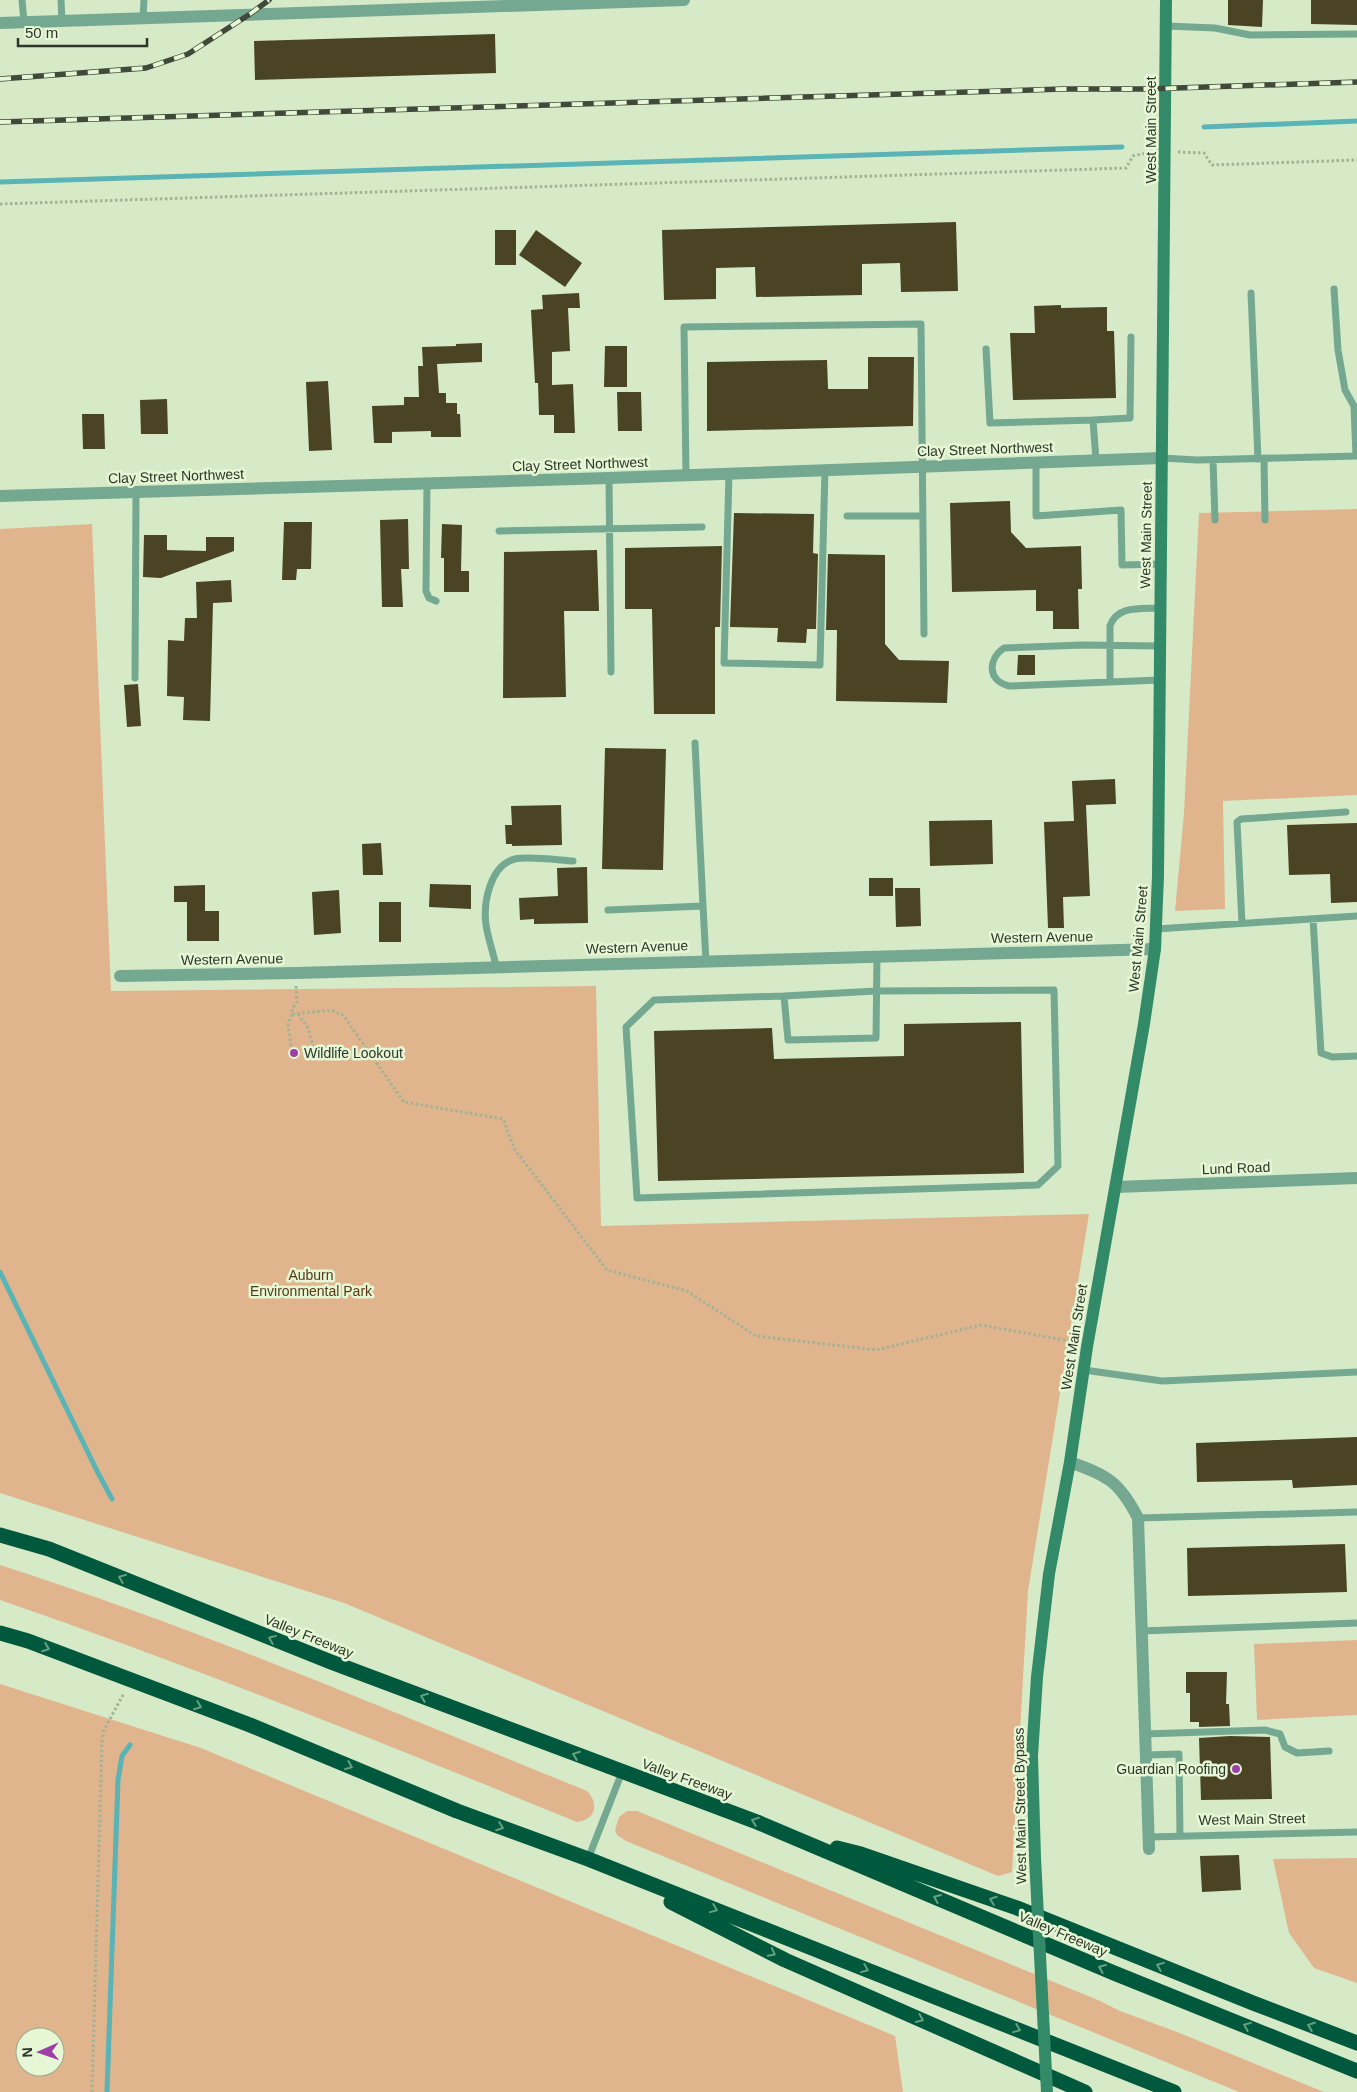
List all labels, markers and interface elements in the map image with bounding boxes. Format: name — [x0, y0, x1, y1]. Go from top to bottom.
scale bar — [18, 15, 146, 47]
text: 50 m — [25, 24, 58, 41]
street label: West Main Street — [1143, 76, 1159, 184]
street label: Clay Street Northwest — [917, 439, 1053, 459]
street label: Clay Street Northwest — [512, 454, 648, 474]
street label: Clay Street Northwest — [108, 466, 244, 486]
street label: West Main Street — [1137, 481, 1155, 589]
street label: West Main Street — [1125, 885, 1151, 993]
street label: Western Avenue — [991, 928, 1093, 946]
street label: Western Avenue — [586, 937, 689, 957]
street label: Western Avenue — [181, 950, 283, 968]
place label: Wildlife Lookout — [304, 1045, 403, 1061]
marker: Wildlife Lookout — [288, 1047, 300, 1059]
street label: Lund Road — [1201, 1159, 1271, 1177]
park label: Auburn Environmental Park — [250, 1267, 373, 1299]
street label: West Main Street — [1058, 1283, 1090, 1391]
one-way arrow — [118, 1574, 126, 1584]
street label: Valley Freeway — [262, 1611, 356, 1661]
one-way arrow — [269, 1634, 277, 1644]
one-way arrow — [41, 1642, 50, 1652]
one-way arrow — [420, 1693, 429, 1703]
one-way arrow — [193, 1700, 202, 1710]
street label: West Main Street Bypass — [1011, 1727, 1029, 1885]
one-way arrow — [572, 1751, 581, 1761]
street label: Valley Freeway — [640, 1755, 734, 1803]
one-way arrow — [344, 1760, 353, 1771]
place label: Guardian Roofing — [1116, 1761, 1226, 1777]
marker: Guardian Roofing — [1230, 1763, 1242, 1775]
street label: West Main Street — [1198, 1810, 1306, 1828]
one-way arrow — [751, 1817, 760, 1827]
one-way arrow — [495, 1821, 503, 1831]
one-way arrow — [933, 1894, 942, 1904]
one-way arrow — [989, 1896, 998, 1906]
one-way arrow — [709, 1903, 718, 1914]
street label: Valley Freeway — [1016, 1908, 1110, 1960]
one-way arrow — [766, 1947, 775, 1957]
one-way arrow — [1156, 1962, 1165, 1972]
one-way arrow — [861, 1963, 869, 1973]
one-way arrow — [1098, 1964, 1107, 1975]
one-way arrow — [915, 2013, 924, 2023]
one-way arrow — [1308, 2021, 1316, 2031]
one-way arrow — [1243, 2022, 1252, 2033]
one-way arrow — [1012, 2023, 1020, 2033]
north arrow — [15, 2027, 65, 2077]
text: N — [19, 2047, 35, 2058]

